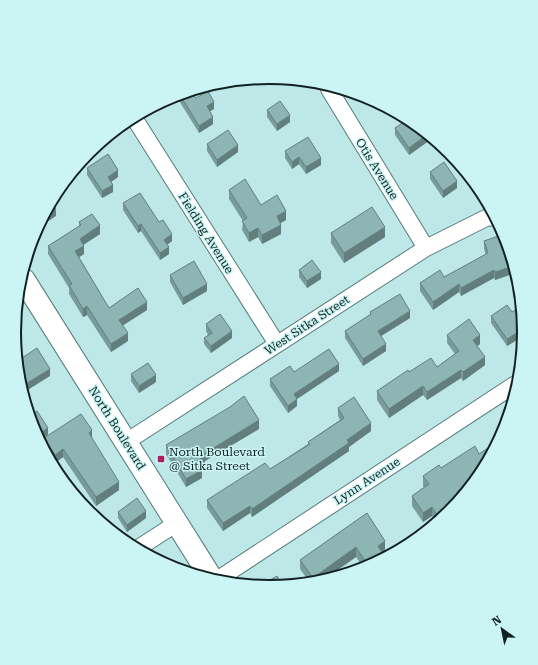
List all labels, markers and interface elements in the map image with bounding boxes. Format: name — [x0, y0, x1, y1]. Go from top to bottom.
street label: Otis Avenue — [353, 136, 402, 203]
street label: Fielding Avenue — [175, 190, 237, 277]
street label: West Sitka Street — [262, 292, 353, 358]
street label: North Boulevard — [86, 384, 149, 473]
place label: North Boulevard @ Sitka Street — [169, 445, 265, 473]
marker: North Boulevard @ Sitka Street — [156, 454, 166, 464]
street label: Lynn Avenue — [331, 454, 403, 508]
north arrow — [482, 609, 522, 649]
text: N — [490, 613, 504, 629]

